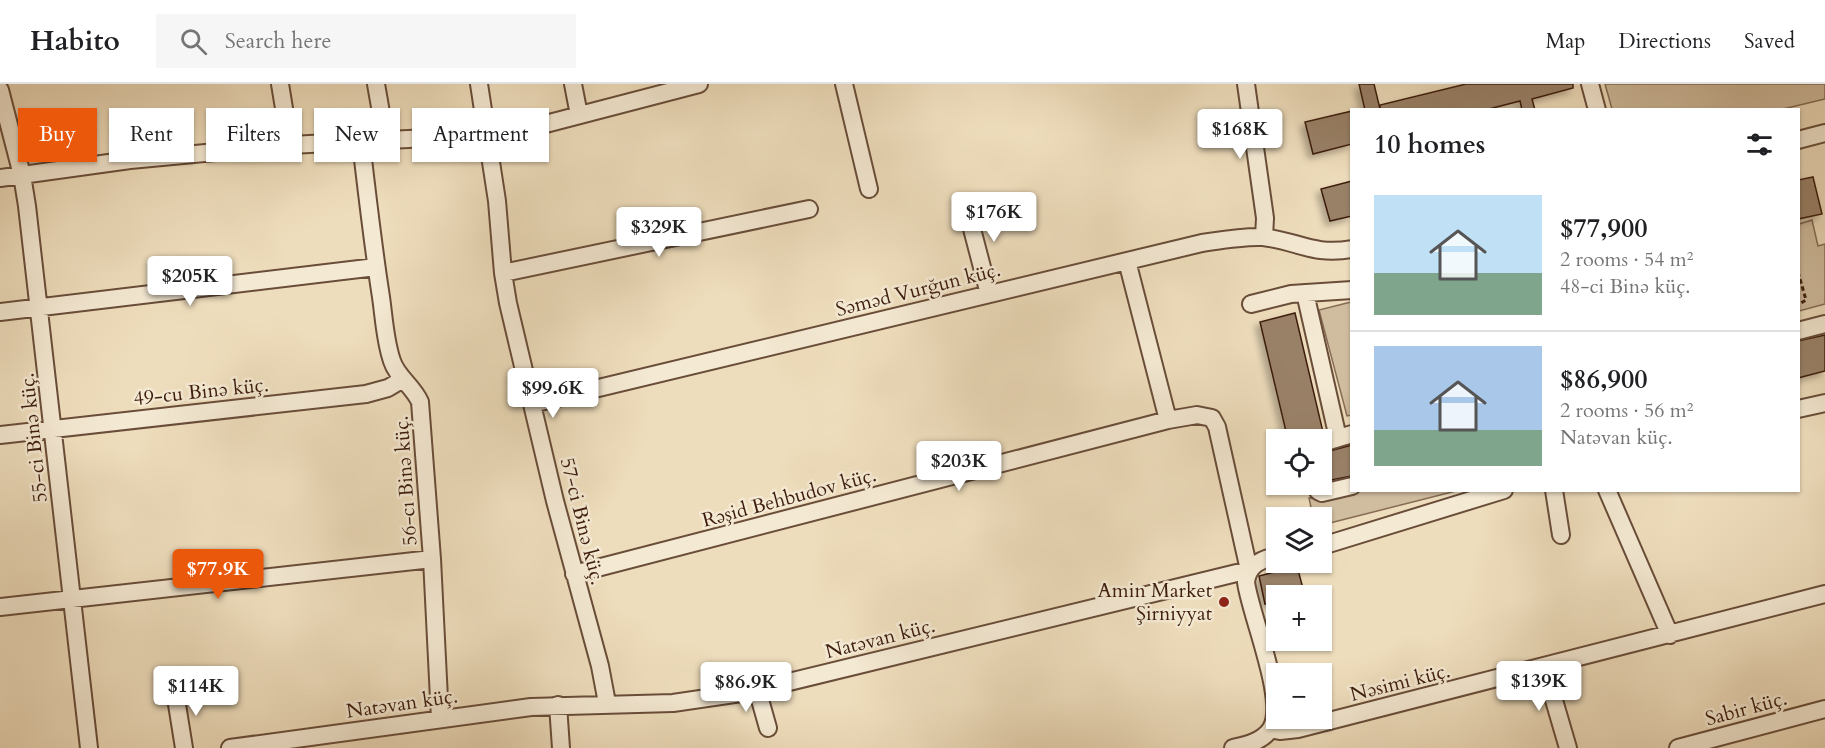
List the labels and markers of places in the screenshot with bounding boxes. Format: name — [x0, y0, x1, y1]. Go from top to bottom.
pin: $168K — [1198, 109, 1282, 160]
pin: $176K — [952, 192, 1036, 243]
pin: $329K — [617, 207, 701, 258]
pin: $205K — [148, 256, 232, 307]
pin: $99.6K — [504, 368, 602, 419]
pin: $203K — [917, 441, 1001, 492]
pin: $77.9K — [169, 549, 267, 600]
place label: Amin Market Şirniyyat — [1098, 577, 1213, 627]
marker: Amin Market Şirniyyat — [1217, 595, 1231, 609]
pin: $139K — [1497, 661, 1581, 712]
pin: $86.9K — [697, 662, 795, 713]
pin: $114K — [154, 666, 238, 717]

